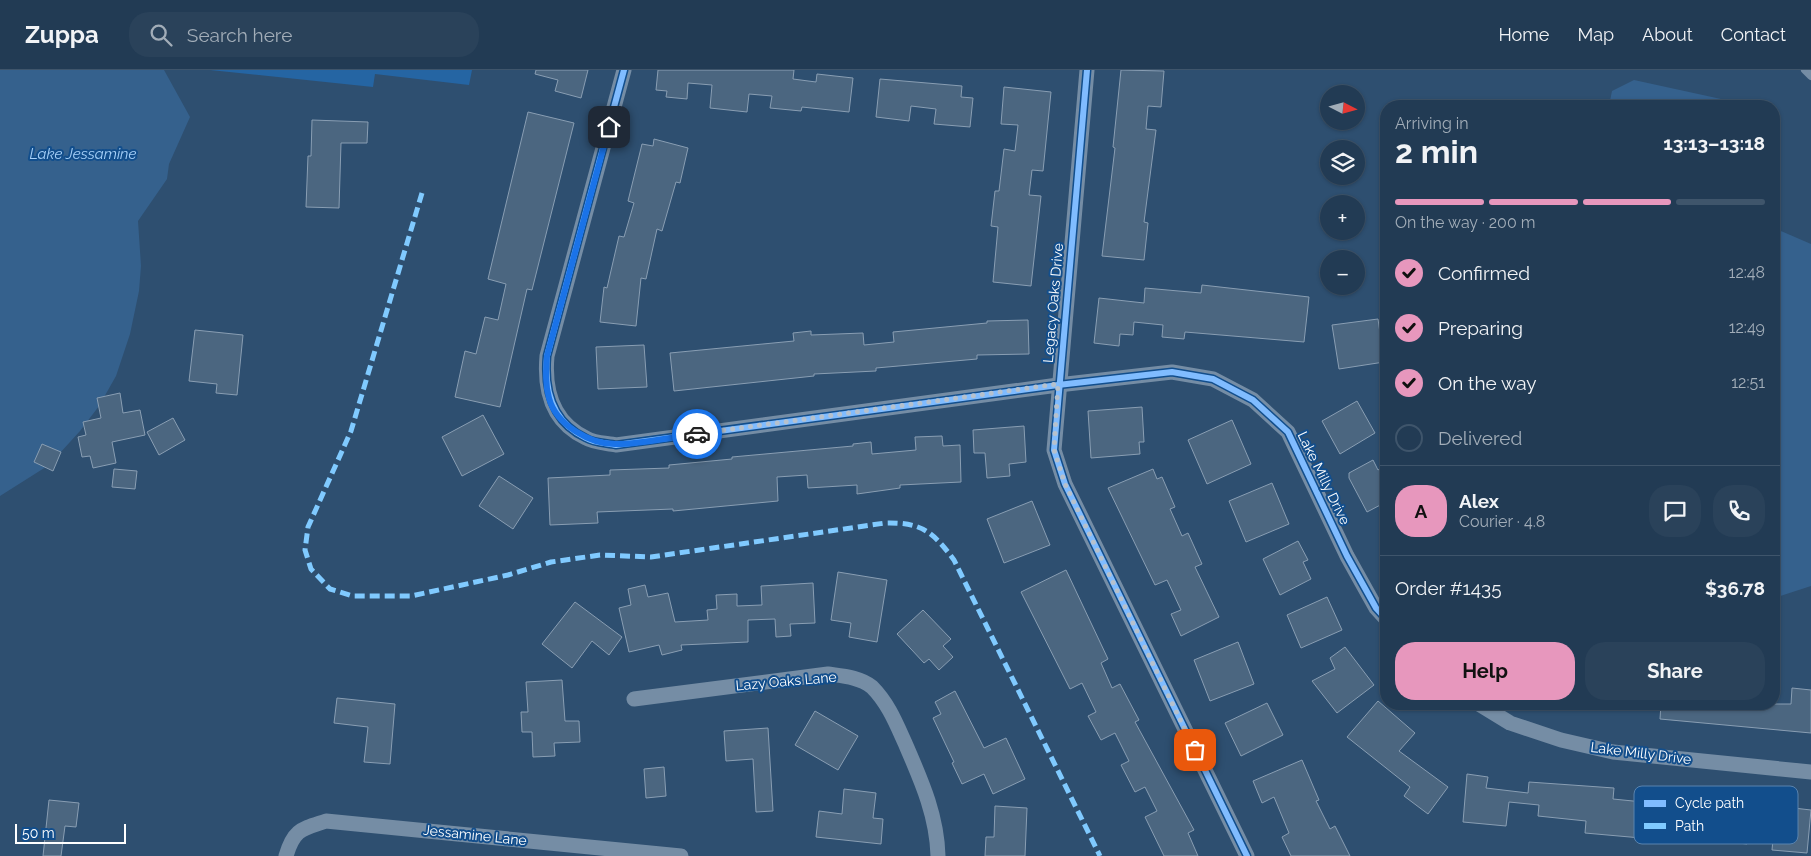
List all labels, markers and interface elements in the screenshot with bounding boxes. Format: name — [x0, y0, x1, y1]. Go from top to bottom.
search box — [129, 12, 479, 57]
text: Zuppa — [25, 20, 99, 49]
icon: search — [147, 21, 175, 49]
text: Search here — [187, 24, 292, 46]
text: Home — [1498, 24, 1549, 45]
text: Map — [1577, 24, 1614, 45]
text: About — [1642, 24, 1693, 45]
text: Contact — [1721, 24, 1786, 45]
north arrow — [1320, 85, 1365, 130]
map controls — [1320, 85, 1365, 295]
pin — [588, 106, 630, 148]
icon: home — [595, 113, 623, 141]
text: Arriving in — [1395, 114, 1469, 133]
text: 13:13–13:18 — [1663, 132, 1765, 154]
text: 2 min — [1395, 133, 1478, 170]
button: layers — [1320, 140, 1365, 185]
water label: Lake Jessamine — [29, 145, 137, 163]
button: + — [1320, 195, 1365, 240]
text: On the way · 200 m — [1395, 213, 1535, 232]
street label: Legacy Oaks Drive — [1040, 242, 1066, 364]
button: − — [1320, 250, 1365, 295]
icon: check — [1395, 259, 1423, 287]
text: Confirmed — [1438, 262, 1530, 284]
text: 12:48 — [1729, 263, 1765, 282]
icon: check — [1395, 314, 1423, 342]
text: Preparing — [1438, 317, 1523, 339]
text: 12:49 — [1729, 318, 1765, 337]
icon: check — [1395, 369, 1423, 397]
text: On the way — [1438, 372, 1537, 394]
text: 12:51 — [1731, 373, 1765, 392]
courier — [672, 409, 722, 459]
icon: car — [683, 420, 711, 448]
text: Delivered — [1438, 427, 1522, 449]
street label: Lake Milly Drive — [1295, 429, 1353, 527]
button: chat — [1649, 485, 1701, 537]
button: phone — [1713, 485, 1765, 537]
text: Alex — [1459, 490, 1499, 512]
text: A — [1415, 500, 1427, 522]
text: Courier · 4.8 — [1459, 512, 1545, 531]
text: Order #1435 — [1395, 577, 1502, 599]
text: $36.78 — [1705, 577, 1765, 599]
button: Help — [1395, 642, 1575, 700]
button: Share — [1585, 642, 1765, 700]
street label: Lazy Oaks Lane — [735, 669, 837, 693]
pin — [1174, 729, 1216, 771]
icon: bag — [1181, 736, 1209, 764]
street label: Lake Milly Drive — [1590, 739, 1692, 767]
legend — [1634, 786, 1798, 844]
text: Cycle path — [1675, 795, 1744, 811]
text: Path — [1675, 818, 1704, 834]
scale bar — [15, 821, 126, 844]
street label: Jessamine Lane — [422, 822, 528, 848]
text: 50 m — [22, 825, 55, 841]

